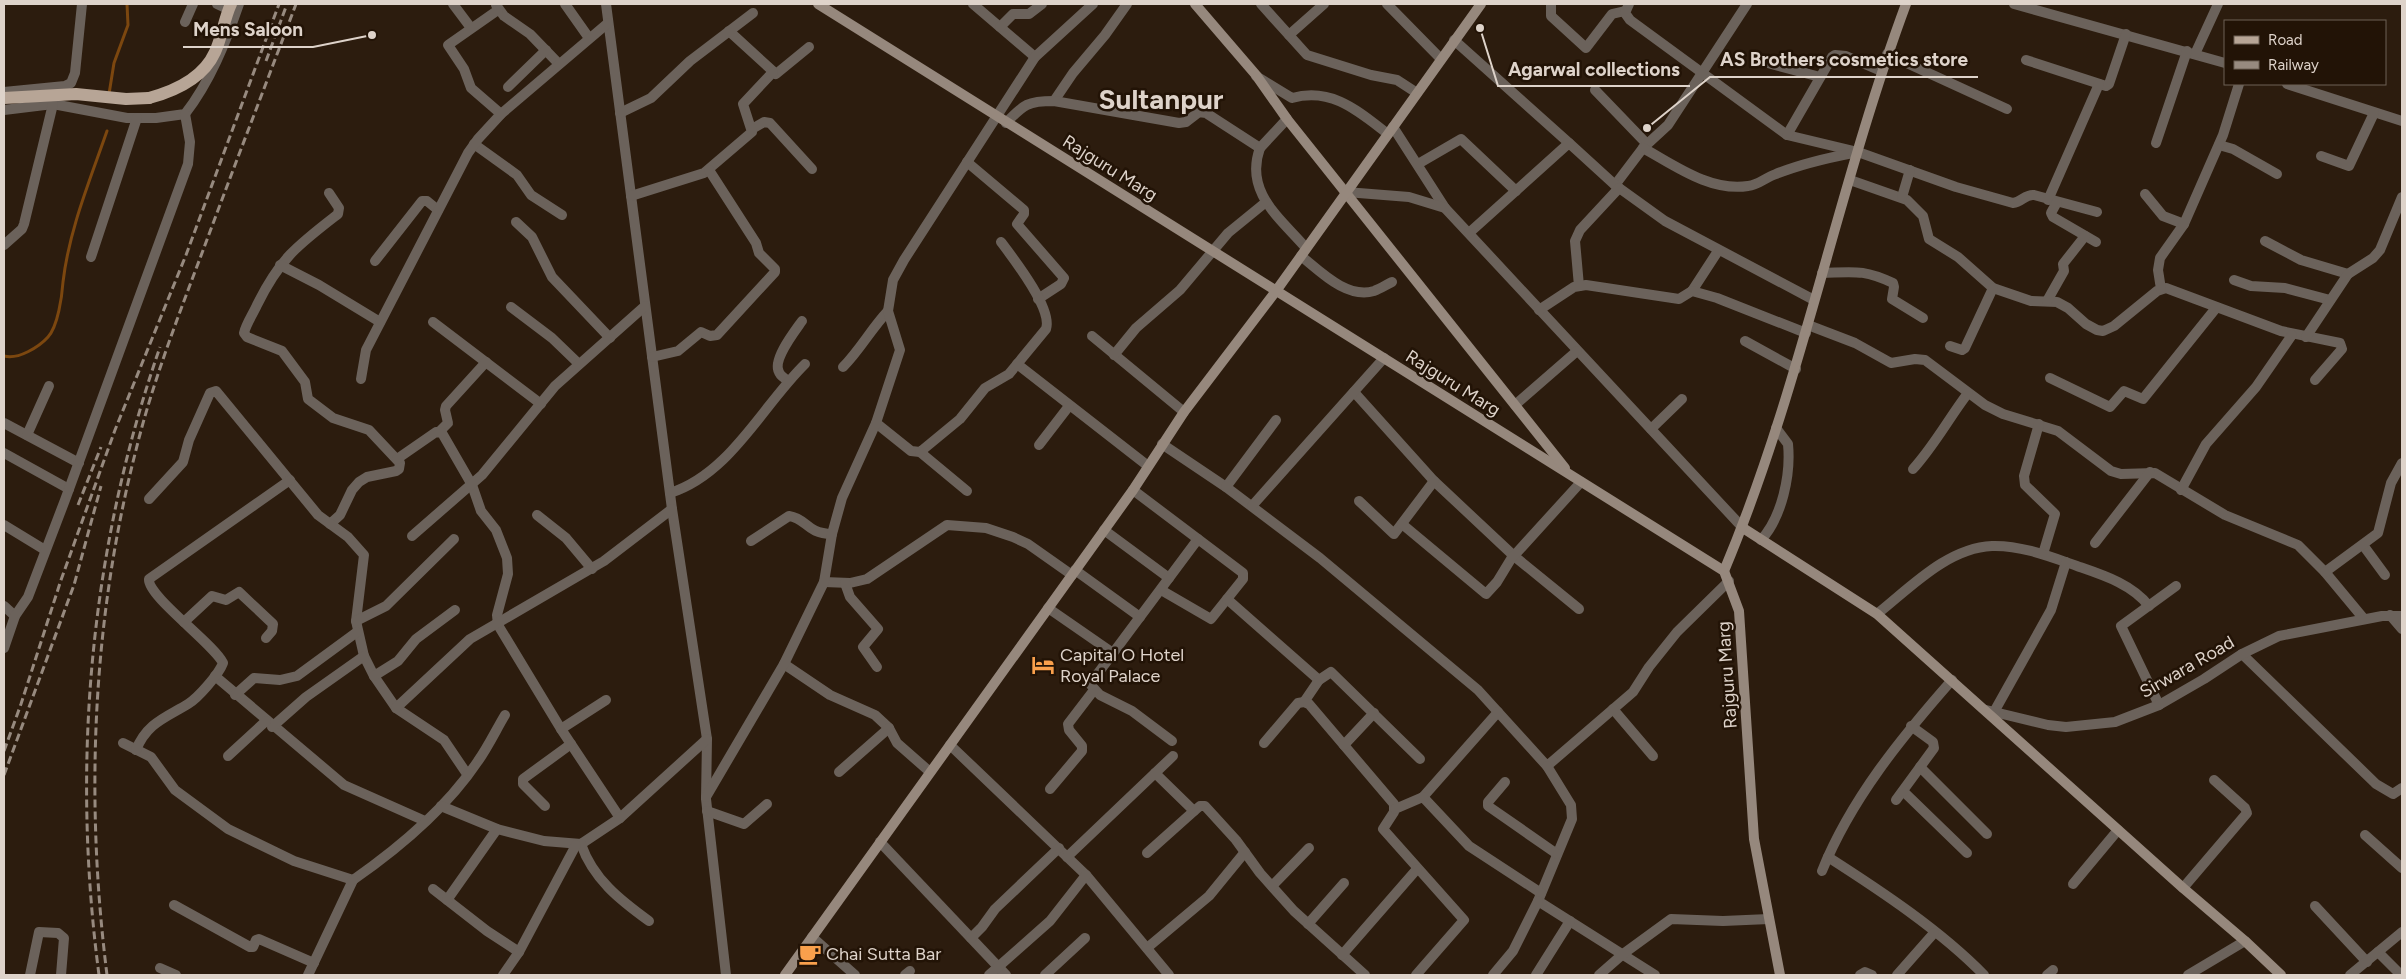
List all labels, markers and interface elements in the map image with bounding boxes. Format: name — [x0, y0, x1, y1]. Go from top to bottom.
callout: Mens Saloon — [183, 13, 313, 47]
text: Mens Saloon — [193, 18, 303, 41]
legend — [2224, 20, 2386, 85]
text: Road — [2268, 31, 2303, 49]
callout: AS Brothers cosmetics store — [1710, 43, 1978, 77]
text: AS Brothers cosmetics store — [1720, 48, 1968, 71]
callout: Agarwal collections — [1498, 52, 1690, 86]
text: Railway — [2268, 56, 2319, 74]
text: Agarwal collections — [1508, 58, 1680, 81]
district label: Sultanpur — [1099, 82, 1224, 116]
street label: Rajguru Marg — [1059, 130, 1161, 206]
street label: Rajguru Marg — [1402, 345, 1504, 421]
street label: Rajguru Marg — [1712, 621, 1742, 729]
street label: Sirwara Road — [2136, 631, 2238, 703]
place label: Capital O Hotel Royal Palace — [1060, 644, 1184, 687]
hotel icon: Capital O Hotel Royal Palace — [1030, 652, 1056, 678]
cafe icon: Chai Sutta Bar — [797, 941, 823, 967]
place label: Chai Sutta Bar — [826, 943, 941, 965]

